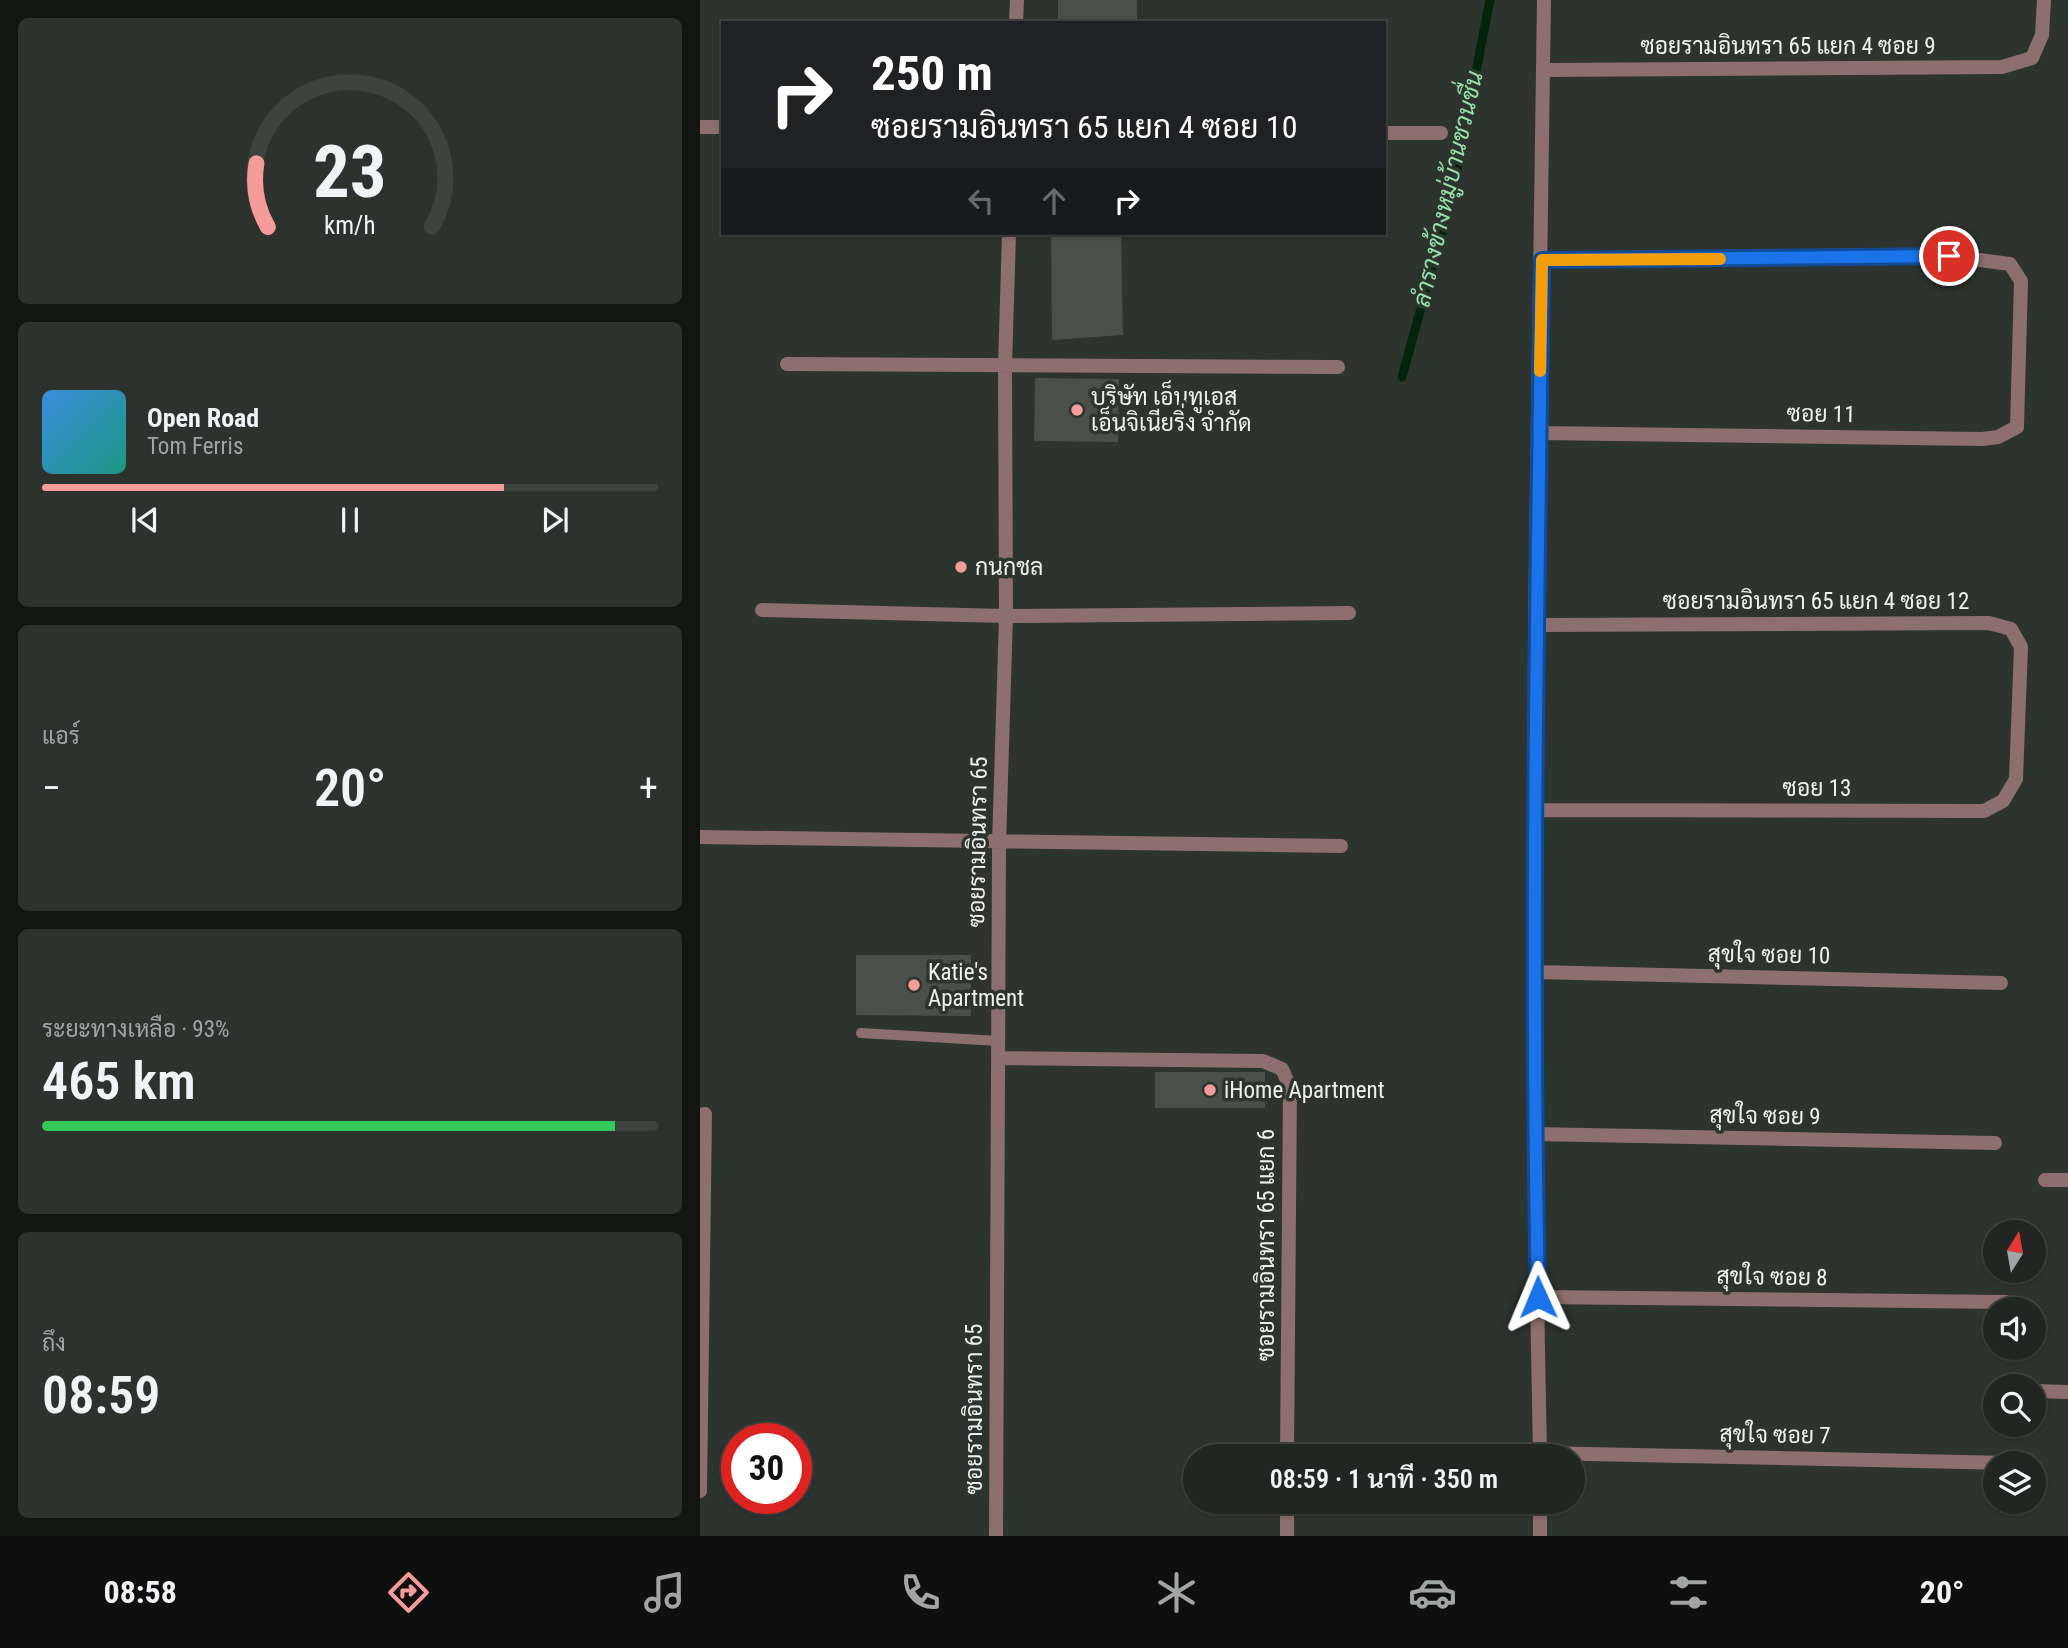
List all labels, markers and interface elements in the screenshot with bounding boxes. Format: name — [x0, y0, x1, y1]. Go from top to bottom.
street label: ซอยรามอินทรา 65 แยก 4 ซอย 9 — [1640, 32, 1936, 60]
text: 250 m — [871, 45, 993, 102]
icon: right — [756, 49, 847, 140]
water label: ลำรางข้างหมู่บ้านชวนชื่น — [1400, 67, 1492, 310]
text: ซอยรามอินทรา 65 แยก 4 ซอย 10 — [871, 108, 1297, 146]
text: 23 — [313, 129, 387, 215]
icon: left — [962, 182, 1000, 220]
icon: ahead — [1035, 182, 1073, 220]
icon: right — [1108, 182, 1146, 220]
text: km/h — [324, 211, 376, 240]
pin — [1919, 226, 1979, 286]
icon: arrive — [1930, 237, 1968, 275]
place label: บริษัท เอ็นทูเอส เอ็นจิเนียริ่ง จำกัด — [1091, 380, 1252, 437]
street label: ซอย 11 — [1786, 400, 1856, 428]
marker: บริษัท เอ็นทูเอส เอ็นจิเนียริ่ง จำกัด — [1069, 402, 1085, 418]
text: Open Road — [147, 403, 259, 433]
text: Tom Ferris — [147, 433, 243, 460]
icon: previous — [126, 501, 164, 539]
icon: pause — [331, 501, 369, 539]
icon: next — [536, 501, 574, 539]
place label: กนกชล — [975, 554, 1043, 581]
marker: กนกชล — [953, 559, 969, 575]
street label: ซอยรามอินทรา 65 แยก 4 ซอย 12 — [1663, 587, 1969, 615]
text: แอร์ — [42, 723, 80, 750]
street label: ซอยรามอินทรา 65 — [962, 756, 993, 928]
text: 20° — [314, 758, 386, 819]
text: − — [42, 766, 61, 810]
text: + — [639, 766, 658, 810]
street label: ซอย 13 — [1783, 775, 1851, 802]
street label: สุขใจ ซอย 10 — [1707, 937, 1831, 972]
place label: Katie's Apartment — [928, 959, 1024, 1012]
marker: Katie's Apartment — [906, 977, 922, 993]
text: ระยะทางเหลือ · 93% — [42, 1016, 230, 1043]
text: 465 km — [42, 1051, 196, 1112]
place label: iHome Apartment — [1224, 1077, 1385, 1104]
marker: iHome Apartment — [1202, 1082, 1218, 1098]
street label: สุขใจ ซอย 9 — [1709, 1099, 1821, 1132]
street label: ซอยรามอินทรา 65 แยก 6 — [1252, 1129, 1280, 1361]
north arrow — [1983, 1220, 2046, 1283]
map controls — [1983, 1220, 2046, 1514]
position arrow — [1501, 1260, 1575, 1334]
street label: สุขใจ ซอย 8 — [1716, 1260, 1828, 1293]
button: sound — [1983, 1297, 2046, 1360]
street label: ซอยรามอินทรา 65 — [960, 1324, 988, 1494]
text: ถึง — [42, 1330, 66, 1357]
text: 08:59 — [42, 1365, 160, 1426]
button: search — [1983, 1374, 2046, 1437]
street label: สุขใจ ซอย 7 — [1719, 1418, 1831, 1451]
speed limit sign: 30 — [721, 1423, 812, 1514]
button: layers — [1983, 1451, 2046, 1514]
text: 08:59 · 1 นาที · 350 m — [1270, 1464, 1498, 1494]
icon: directions — [384, 1568, 433, 1617]
icon: music — [640, 1568, 689, 1617]
icon: phone — [896, 1568, 945, 1617]
icon: climate — [1152, 1568, 1201, 1617]
icon: car — [1408, 1568, 1457, 1617]
icon: filters — [1664, 1568, 1713, 1617]
text: 08:58 — [103, 1573, 177, 1611]
text: 20° — [1920, 1573, 1964, 1611]

